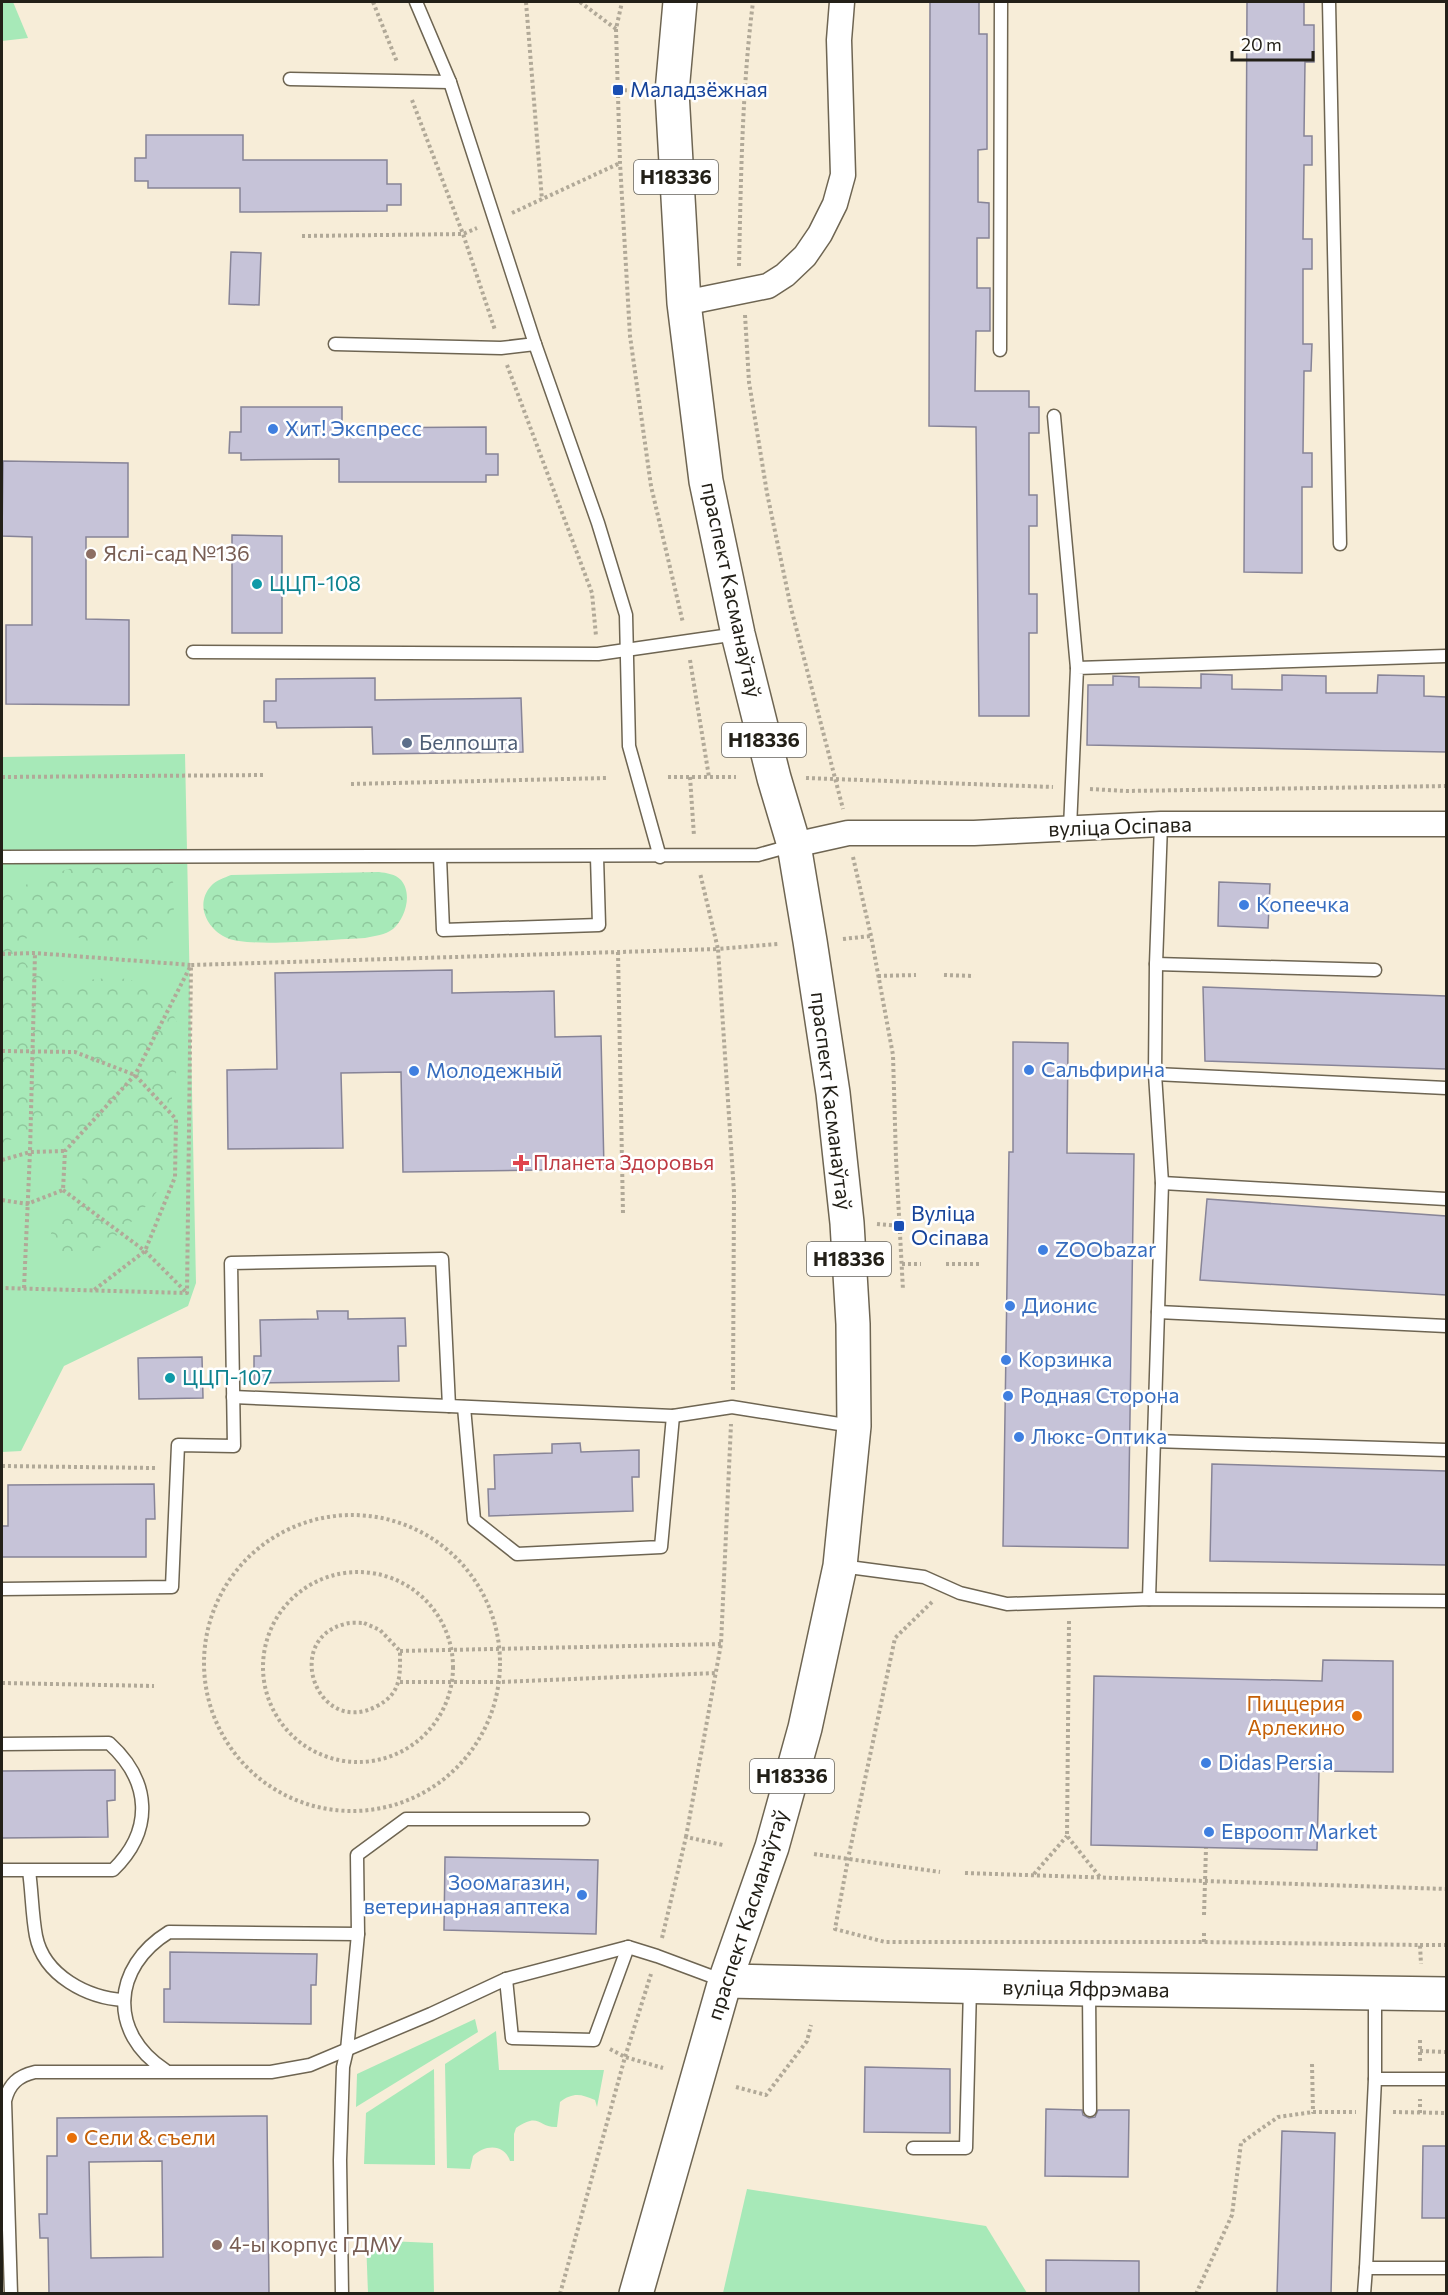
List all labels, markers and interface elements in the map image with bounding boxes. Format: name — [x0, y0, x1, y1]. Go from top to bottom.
scale bar — [1232, 24, 1313, 62]
text: 20 m — [1241, 33, 1282, 55]
place label: Маладзёжная — [630, 76, 768, 101]
marker: Маладзёжная — [611, 83, 625, 97]
road number: Н18336 — [634, 160, 718, 194]
place label: Хит! Экспресс — [285, 415, 422, 440]
marker: Хит! Экспресс — [266, 422, 280, 436]
street label: праспект Касманаўтаў — [697, 480, 768, 700]
place label: Яслі-сад №136 — [103, 540, 250, 565]
marker: Яслі-сад №136 — [84, 547, 98, 561]
place label: ЦЦП-108 — [269, 570, 361, 595]
marker: ЦЦП-108 — [250, 577, 264, 591]
road number: Н18336 — [722, 723, 806, 757]
place label: Белпошта — [419, 729, 518, 754]
marker: Белпошта — [400, 736, 414, 750]
street label: вуліца Осіпава — [1048, 811, 1192, 841]
place label: Копеечка — [1256, 891, 1349, 916]
marker: Копеечка — [1237, 898, 1251, 912]
street label: праспект Касманаўтаў — [807, 990, 858, 1212]
place label: Сальфирина — [1041, 1056, 1165, 1081]
place label: Молодежный — [426, 1057, 562, 1082]
marker: Сальфирина — [1022, 1063, 1036, 1077]
marker: Молодежный — [407, 1064, 421, 1078]
place label: Планета Здоровья — [533, 1149, 714, 1174]
marker: Планета Здоровья — [514, 1156, 528, 1170]
place label: Вуліца Осіпава — [911, 1200, 989, 1249]
marker: Вуліца Осіпава — [892, 1219, 906, 1233]
place label: ZOObazar — [1055, 1236, 1156, 1261]
road number: Н18336 — [807, 1242, 891, 1276]
marker: ZOObazar — [1036, 1243, 1050, 1257]
place label: Дионис — [1022, 1292, 1097, 1317]
marker: Дионис — [1003, 1299, 1017, 1313]
place label: Корзинка — [1018, 1346, 1112, 1371]
marker: Корзинка — [999, 1353, 1013, 1367]
place label: ЦЦП-107 — [182, 1364, 272, 1389]
marker: ЦЦП-107 — [163, 1371, 177, 1385]
place label: Родная Сторона — [1020, 1382, 1179, 1407]
marker: Родная Сторона — [1001, 1389, 1015, 1403]
place label: Люкс-Оптика — [1031, 1423, 1167, 1448]
marker: Люкс-Оптика — [1012, 1430, 1026, 1444]
place label: Пиццерия Арлекино — [1246, 1690, 1345, 1739]
marker: Пиццерия Арлекино — [1350, 1709, 1364, 1723]
place label: Didas Persia — [1218, 1749, 1333, 1774]
marker: Didas Persia — [1199, 1756, 1213, 1770]
road number: Н18336 — [750, 1759, 834, 1793]
street label: праспект Касманаўтаў — [701, 1806, 792, 2023]
place label: Евроопт Market — [1221, 1818, 1378, 1843]
marker: Евроопт Market — [1202, 1825, 1216, 1839]
place label: Зоомагазин, ветеринарная аптека — [364, 1869, 570, 1918]
marker: Зоомагазин, ветеринарная аптека — [575, 1888, 589, 1902]
street label: вуліца Яфрэмава — [1002, 1974, 1170, 2001]
place label: Сели & съели — [84, 2124, 216, 2149]
marker: Сели & съели — [65, 2131, 79, 2145]
place label: 4-ы корпус ГДМУ — [229, 2231, 402, 2256]
marker: 4-ы корпус ГДМУ — [210, 2238, 224, 2252]

